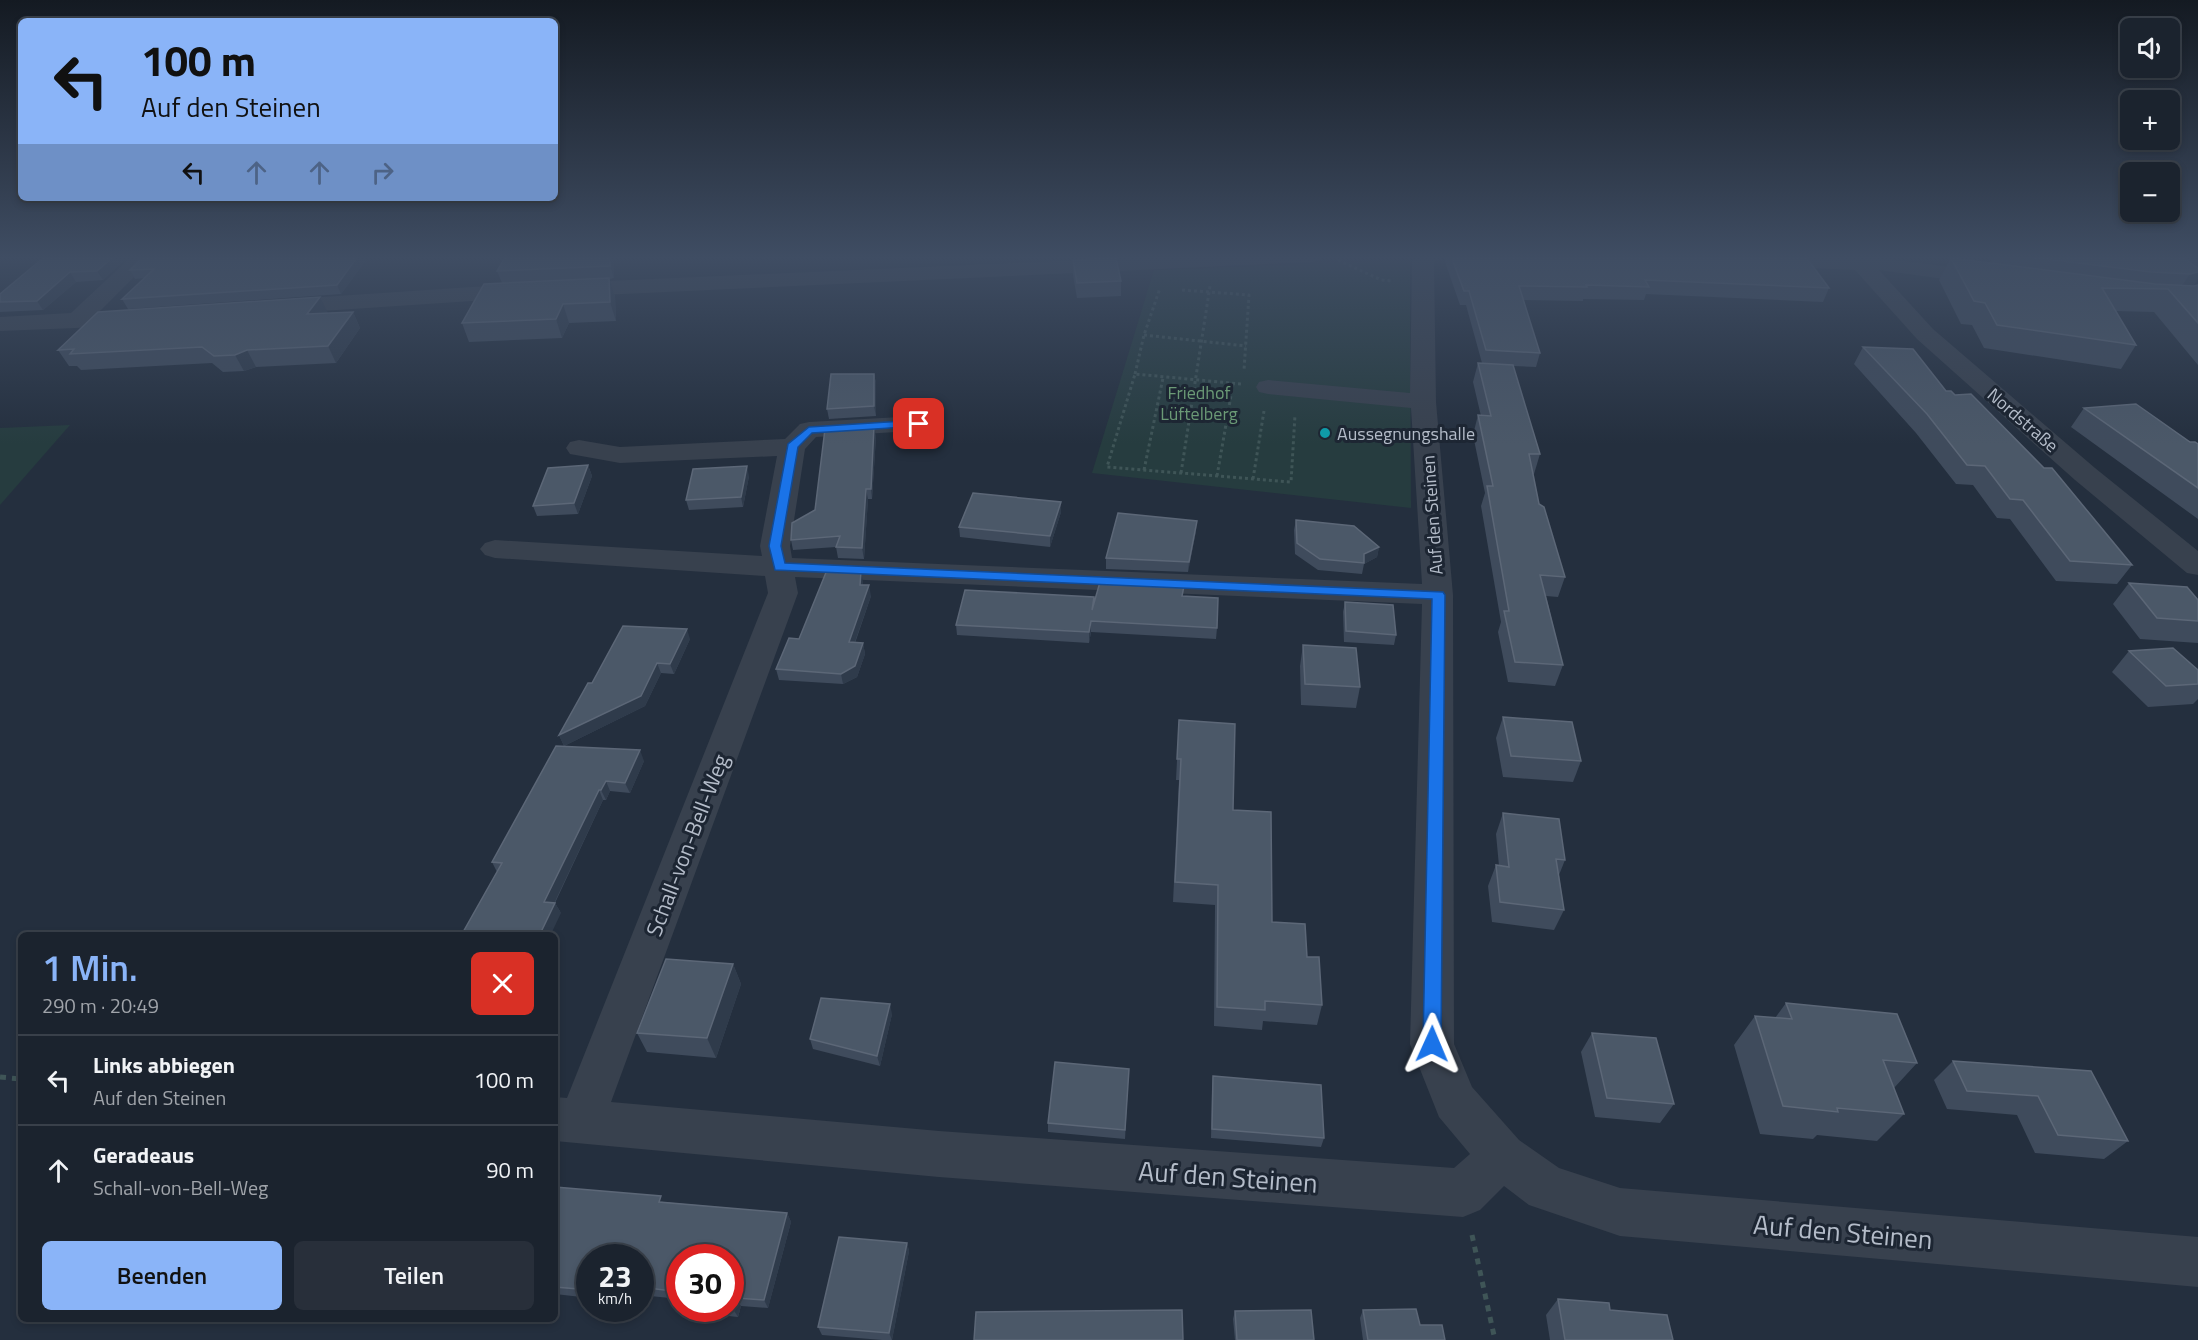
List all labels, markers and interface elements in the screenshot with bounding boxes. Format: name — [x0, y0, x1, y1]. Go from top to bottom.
map controls — [2120, 18, 2180, 222]
button: sound — [2120, 18, 2180, 78]
text: 100 m — [141, 28, 256, 92]
icon: left — [42, 42, 120, 120]
text: Auf den Steinen — [141, 86, 321, 127]
button: + — [2120, 90, 2180, 150]
icon: left — [177, 156, 210, 189]
icon: ahead — [240, 156, 273, 189]
icon: ahead — [303, 156, 336, 189]
icon: right — [366, 156, 399, 189]
button: − — [2120, 162, 2180, 222]
park label: Friedhof Lüftelberg — [1160, 379, 1238, 427]
street label: Nordstraße — [1982, 381, 2064, 459]
pin — [893, 398, 944, 449]
icon: arrive — [902, 407, 935, 440]
place label: Aussegnungshalle — [1337, 420, 1475, 447]
marker: Aussegnungshalle — [1318, 426, 1332, 440]
street label: Auf den Steinen — [1414, 454, 1450, 576]
street label: Schall-von-Bell-Weg — [637, 749, 737, 941]
text: 1 Min. — [42, 940, 138, 995]
button: close — [471, 952, 534, 1015]
text: 290 m · 20:49 — [42, 990, 159, 1021]
position arrow — [1400, 1012, 1464, 1076]
text: Links abbiegen — [93, 1048, 235, 1082]
text: 100 m — [474, 1063, 534, 1097]
icon: left — [42, 1064, 75, 1097]
text: Auf den Steinen — [93, 1082, 226, 1113]
text: Geradeaus — [93, 1138, 194, 1172]
street label: Auf den Steinen — [1137, 1149, 1319, 1203]
text: 90 m — [486, 1153, 534, 1187]
icon: ahead — [42, 1154, 75, 1187]
text: Schall-von-Bell-Weg — [93, 1172, 268, 1203]
street label: Auf den Steinen — [1752, 1203, 1934, 1259]
button: Beenden — [42, 1241, 282, 1310]
button: Teilen — [294, 1241, 534, 1310]
speed limit sign: 30 — [666, 1244, 744, 1322]
text: 23 — [598, 1253, 632, 1299]
text: km/h — [598, 1287, 632, 1310]

